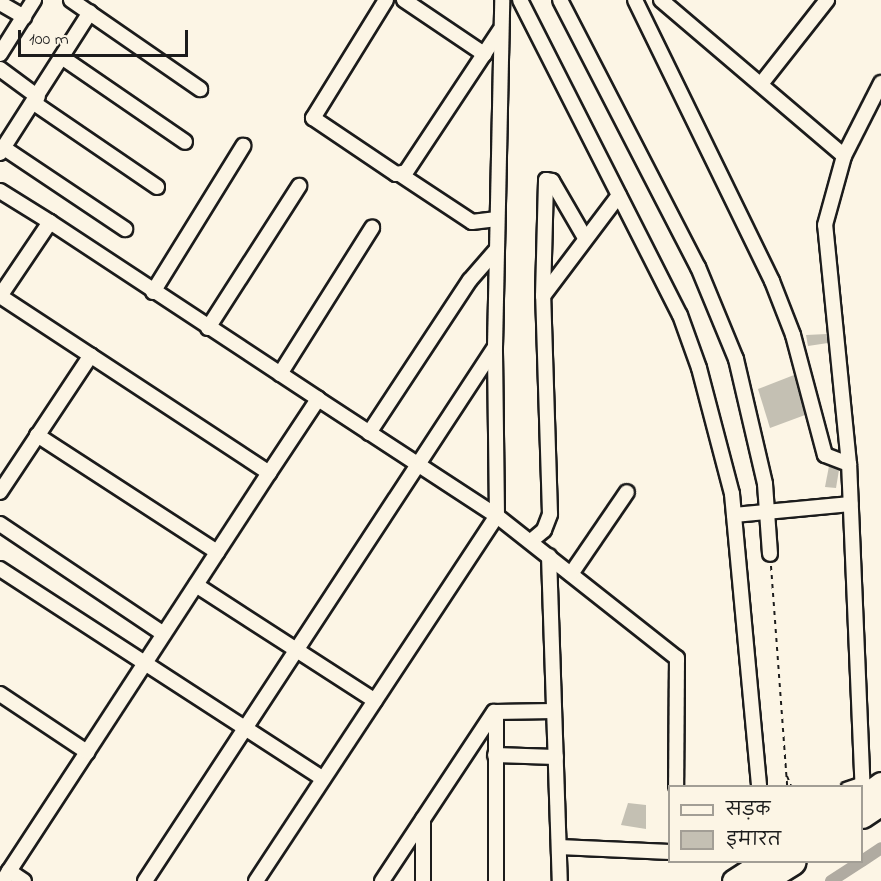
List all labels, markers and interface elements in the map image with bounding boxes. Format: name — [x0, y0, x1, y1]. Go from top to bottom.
scale bar — [21, 18, 190, 56]
text: 100 m — [29, 27, 69, 53]
legend — [668, 785, 863, 863]
text: सड़क — [726, 798, 770, 824]
text: इमारत — [726, 828, 781, 854]

